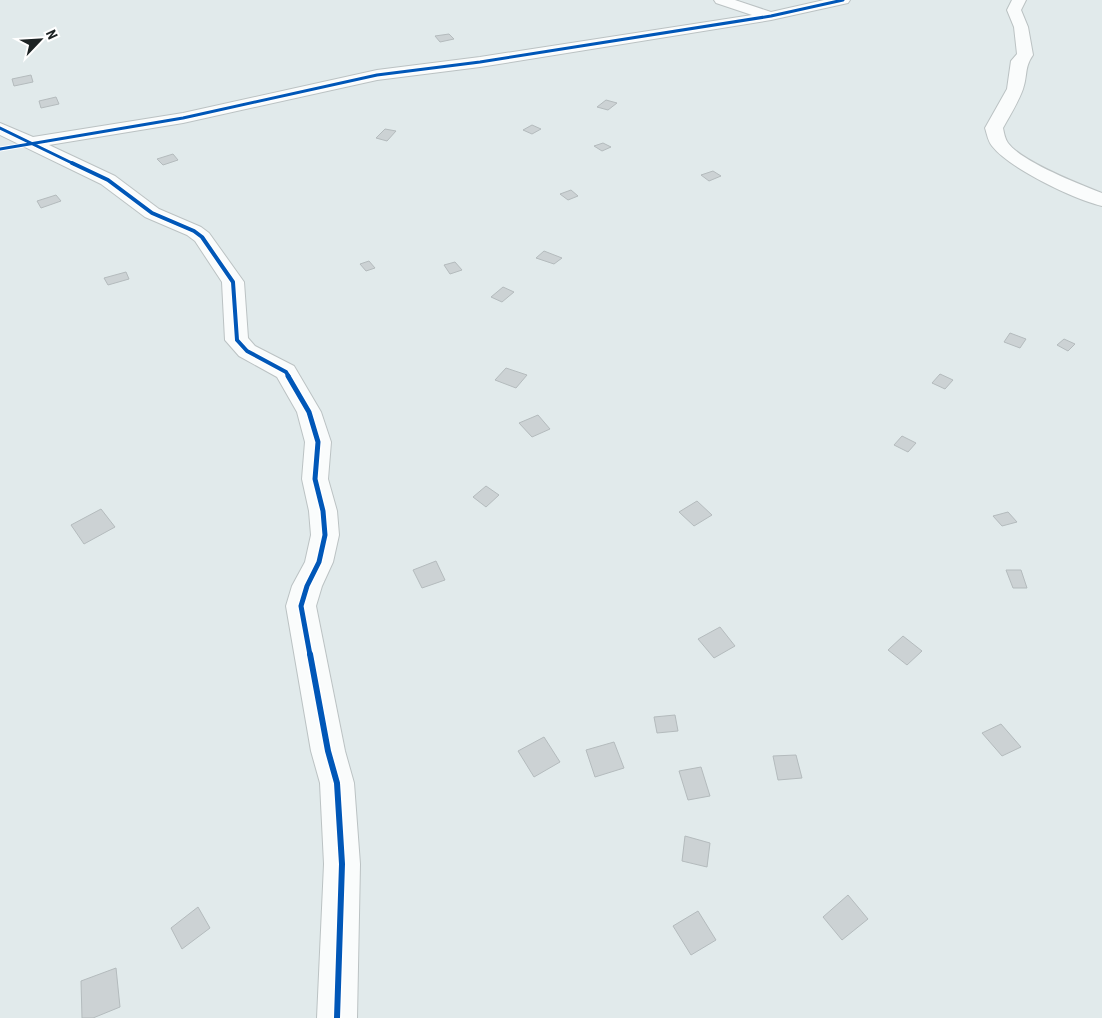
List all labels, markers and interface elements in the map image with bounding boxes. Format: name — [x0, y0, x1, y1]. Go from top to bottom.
north arrow — [15, 15, 65, 65]
text: N — [43, 27, 61, 42]

